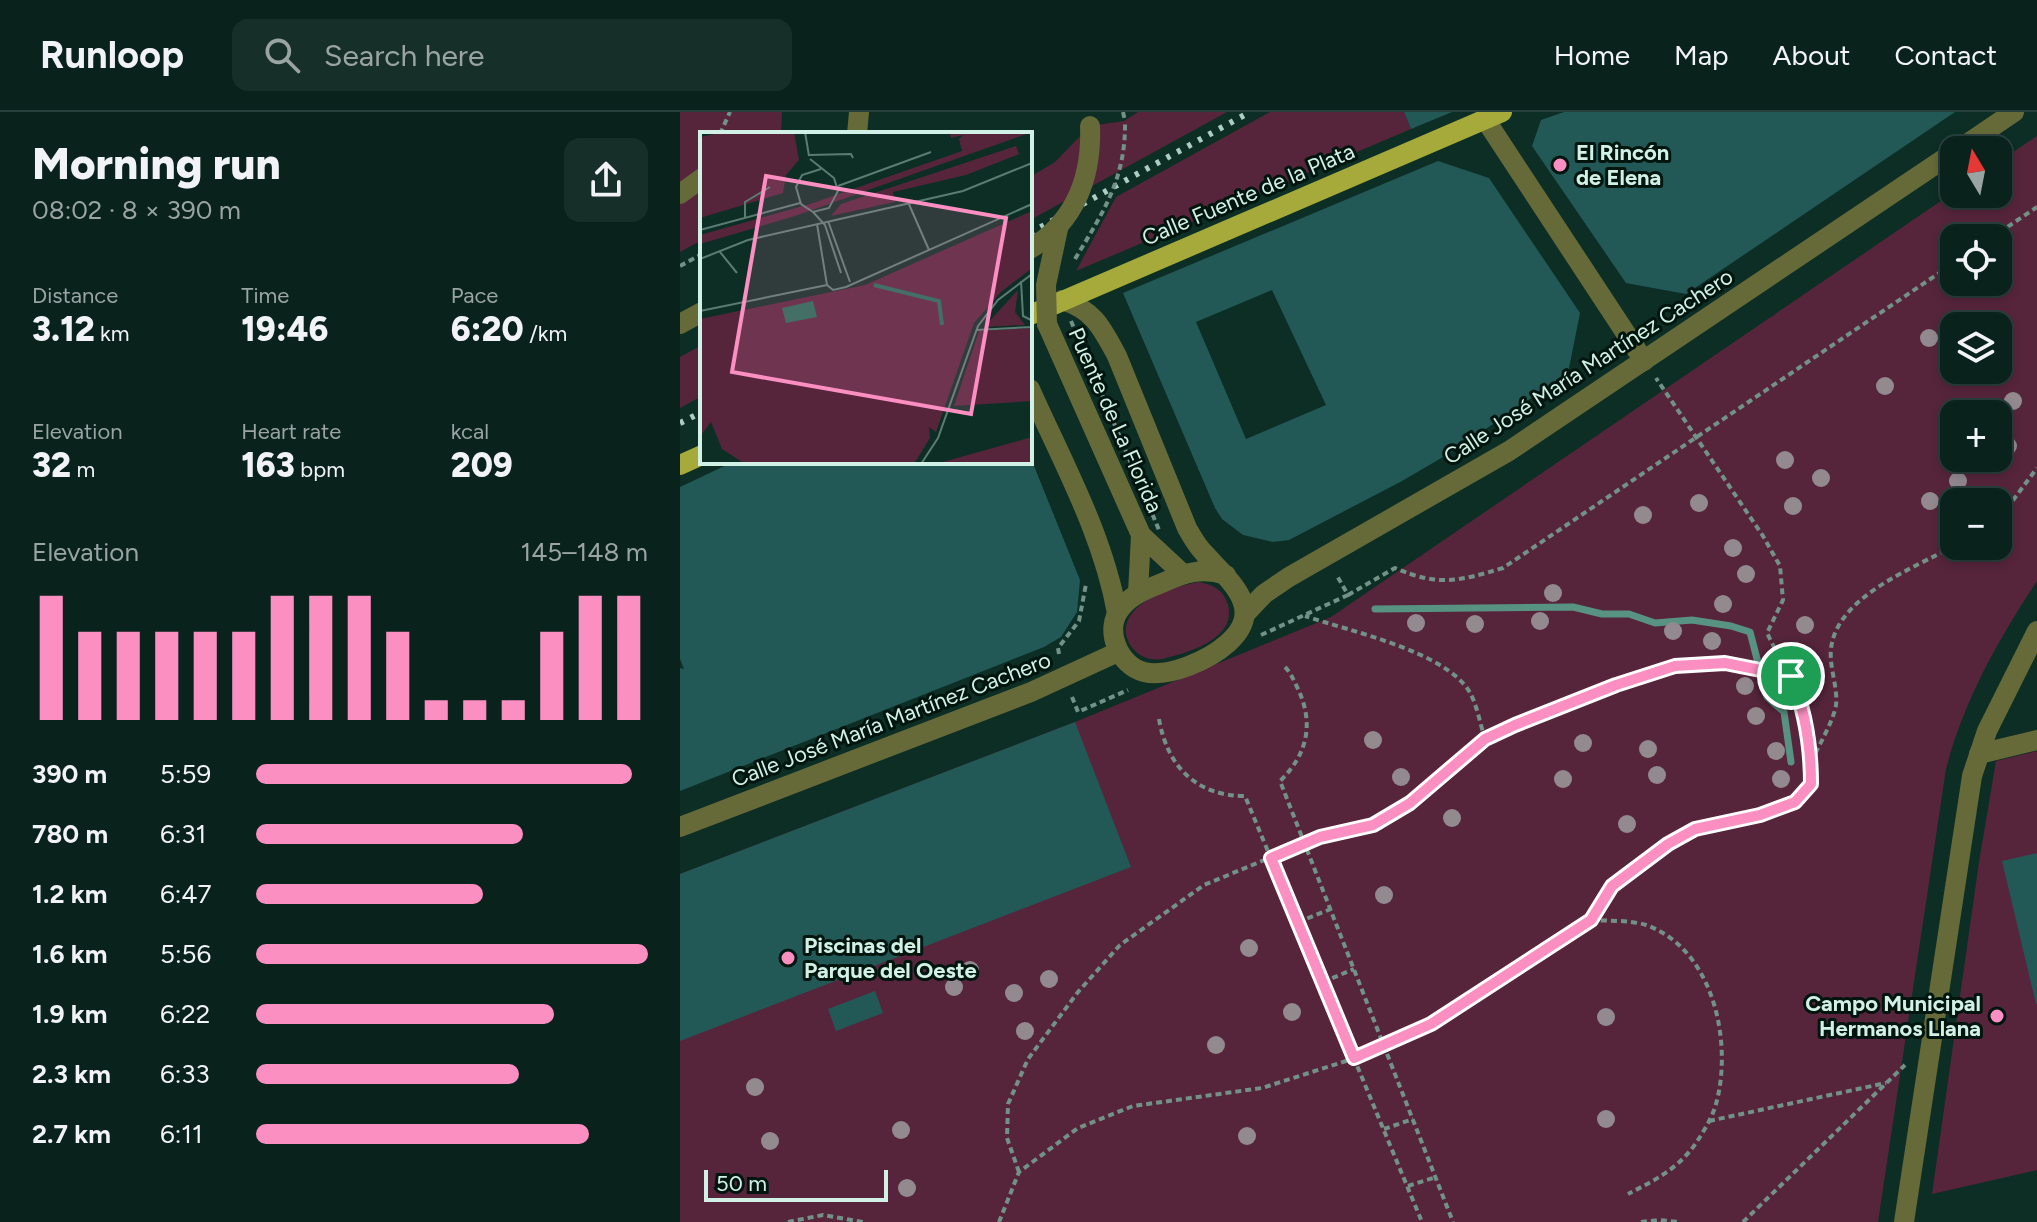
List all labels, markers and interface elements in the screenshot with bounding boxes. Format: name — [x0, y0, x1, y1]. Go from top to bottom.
search box — [232, 19, 792, 91]
text: Runloop — [40, 32, 184, 78]
icon: search — [260, 33, 304, 77]
text: Search here — [324, 37, 484, 74]
text: Home — [1554, 38, 1630, 72]
text: Map — [1674, 38, 1729, 72]
text: About — [1773, 38, 1850, 72]
text: Contact — [1894, 38, 1997, 72]
inset map — [700, 132, 1032, 464]
north arrow — [1940, 136, 2012, 208]
map controls — [1940, 136, 2012, 560]
text: Morning run — [32, 137, 281, 190]
street label: Calle Fuente de la Plata — [1138, 137, 1359, 251]
button: share — [564, 138, 648, 222]
place label: El Rincón de Elena — [1576, 139, 1669, 191]
marker: El Rincón de Elena — [1551, 156, 1569, 174]
text: 08:02 · 8 × 390 m — [32, 194, 241, 226]
button: locate — [1940, 224, 2012, 296]
street label: Calle José María Martínez Cachero — [1438, 263, 1738, 470]
text: Distance — [32, 282, 118, 309]
text: Time — [241, 282, 289, 309]
text: Pace — [451, 282, 498, 309]
text: 3.12 — [32, 309, 95, 350]
text: 19:46 — [241, 309, 328, 350]
text: 6:20 — [451, 309, 524, 350]
button: layers — [1940, 312, 2012, 384]
text: km — [95, 320, 129, 347]
text: /km — [524, 320, 567, 347]
street label: Puente de La Florida — [1063, 324, 1168, 517]
button: + — [1940, 400, 2012, 472]
text: Elevation — [32, 418, 122, 445]
text: Heart rate — [241, 418, 341, 445]
text: kcal — [451, 418, 489, 445]
text: 32 — [32, 445, 71, 486]
text: 163 — [241, 445, 295, 486]
text: 209 — [451, 445, 513, 486]
text: m — [71, 456, 95, 483]
text: bpm — [295, 456, 345, 483]
button: − — [1940, 488, 2012, 560]
text: Elevation — [32, 536, 139, 568]
text: 145–148 m — [520, 536, 648, 568]
pin — [1757, 642, 1825, 710]
street label: Calle José María Martínez Cachero — [728, 646, 1055, 793]
icon: arrive — [1769, 654, 1813, 698]
text: 390 m — [32, 758, 107, 790]
text: 5:59 — [160, 758, 211, 790]
text: 780 m — [32, 818, 108, 850]
text: 6:31 — [160, 818, 206, 850]
text: 1.2 km — [32, 878, 107, 910]
text: 6:47 — [160, 878, 211, 910]
place label: Piscinas del Parque del Oeste — [804, 932, 977, 984]
text: 1.6 km — [32, 938, 107, 970]
text: 5:56 — [160, 938, 211, 970]
marker: Piscinas del Parque del Oeste — [779, 949, 797, 967]
place label: Campo Municipal Hermanos Llana — [1805, 990, 1981, 1042]
text: 1.9 km — [32, 998, 107, 1030]
text: 6:22 — [160, 998, 210, 1030]
marker: Campo Municipal Hermanos Llana — [1988, 1007, 2006, 1025]
text: 2.3 km — [32, 1058, 111, 1090]
text: 6:33 — [160, 1058, 210, 1090]
text: 2.7 km — [32, 1118, 111, 1150]
text: 6:11 — [160, 1118, 203, 1150]
scale bar — [704, 1166, 888, 1202]
text: 50 m — [716, 1170, 767, 1197]

